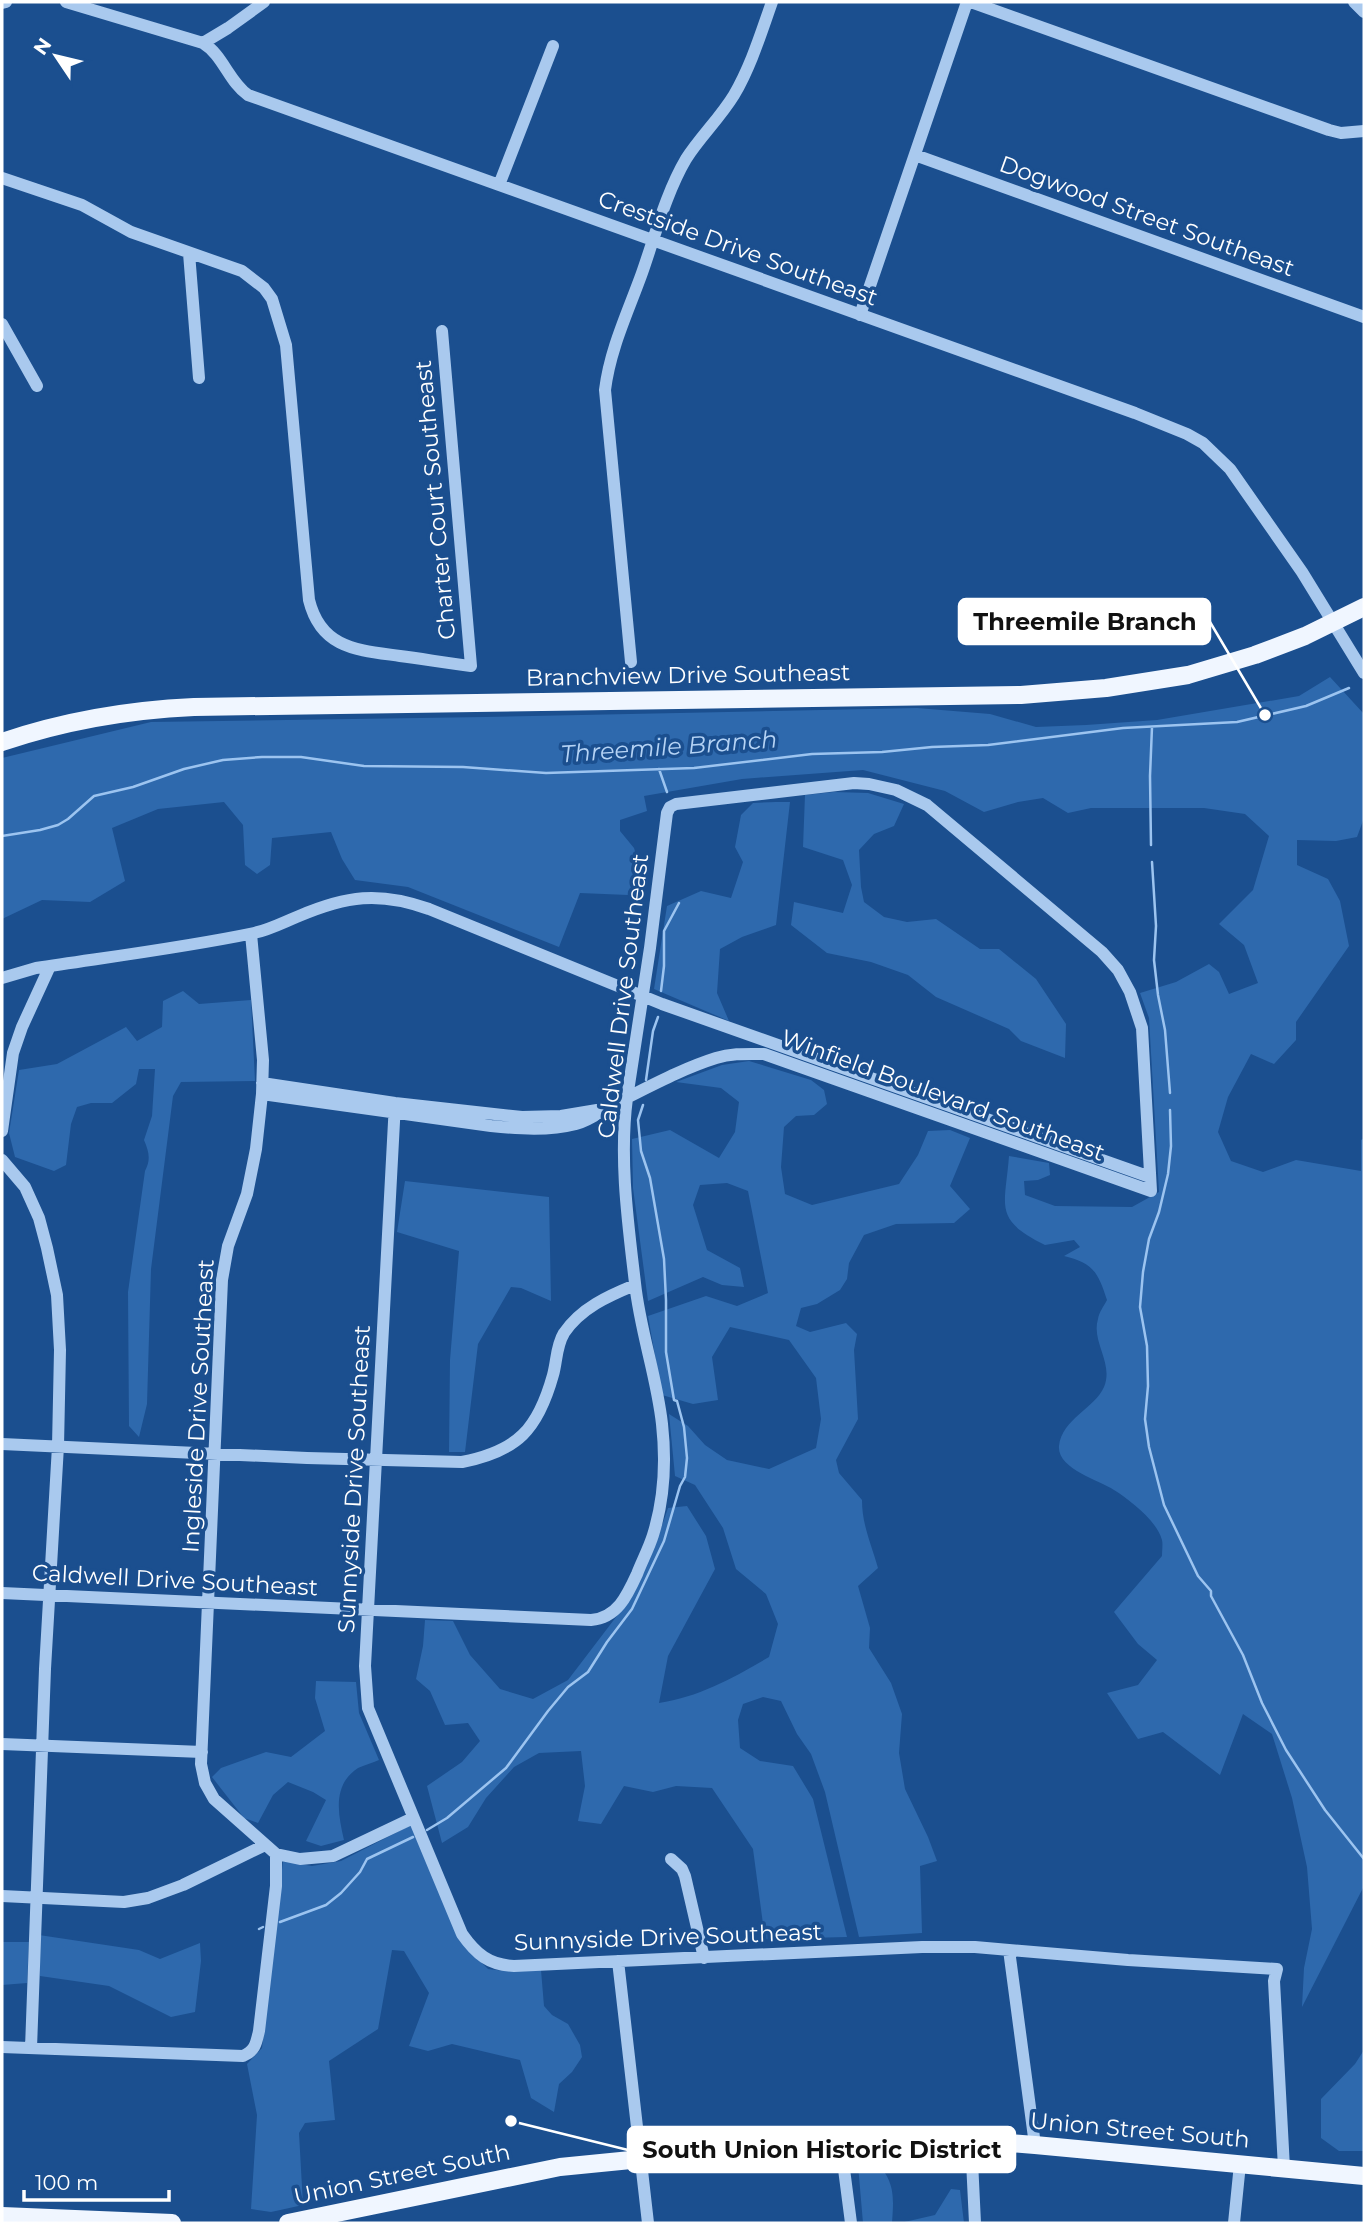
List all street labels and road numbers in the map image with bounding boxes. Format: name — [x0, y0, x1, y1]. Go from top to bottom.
street label: Dogwood Street Southeast — [996, 150, 1298, 282]
street label: Crestside Drive Southeast — [594, 184, 882, 312]
street label: Charter Court Southeast — [409, 359, 461, 641]
street label: Branchview Drive Southeast — [526, 658, 850, 692]
street label: Caldwell Drive Southeast — [592, 852, 654, 1140]
street label: Winfield Boulevard Southeast — [777, 1023, 1109, 1167]
street label: Ingleside Drive Southeast — [176, 1258, 220, 1554]
street label: Sunnyside Drive Southeast — [332, 1324, 376, 1634]
street label: Caldwell Drive Southeast — [31, 1559, 319, 1601]
street label: Sunnyside Drive Southeast — [513, 1918, 823, 1956]
street label: Union Street South — [1029, 2106, 1251, 2154]
street label: Union Street South — [291, 2137, 513, 2211]

